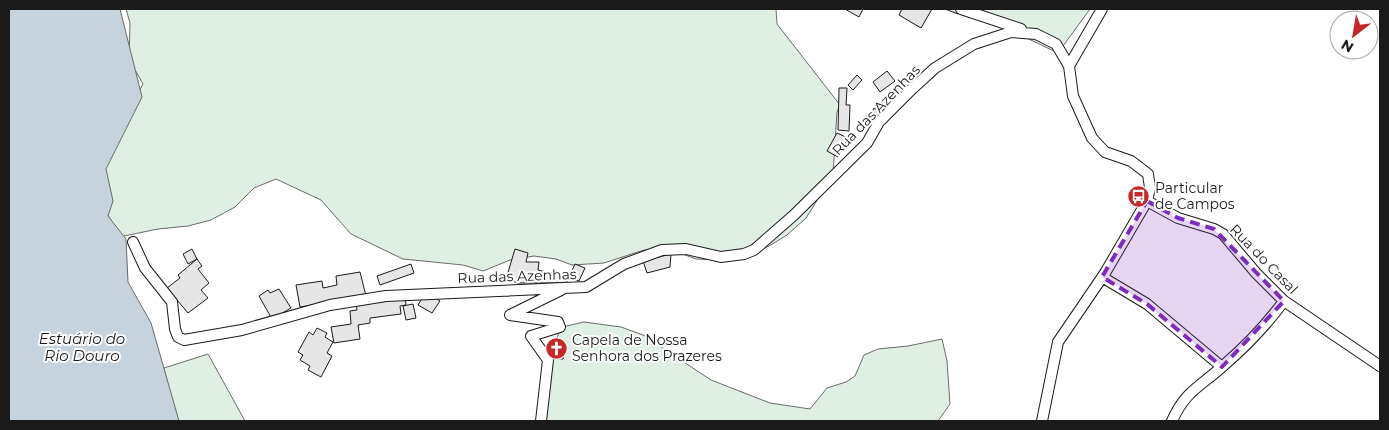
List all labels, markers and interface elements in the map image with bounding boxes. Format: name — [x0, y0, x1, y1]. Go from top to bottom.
north arrow — [1329, 10, 1379, 60]
text: N — [1338, 36, 1357, 57]
street label: Rua das Azenhas — [828, 61, 924, 159]
place label: Particular de Campos — [1155, 179, 1235, 213]
bus stop icon: Particular de Campos — [1127, 184, 1151, 208]
street label: Rua do Casal — [1226, 220, 1302, 298]
street label: Rua das Azenhas — [457, 265, 577, 287]
water label: Estuário do Rio Douro — [39, 329, 125, 365]
place label: Capela de Nossa Senhora dos Prazeres — [572, 331, 722, 365]
church icon: Capela de Nossa Senhora dos Prazeres — [544, 336, 568, 360]

